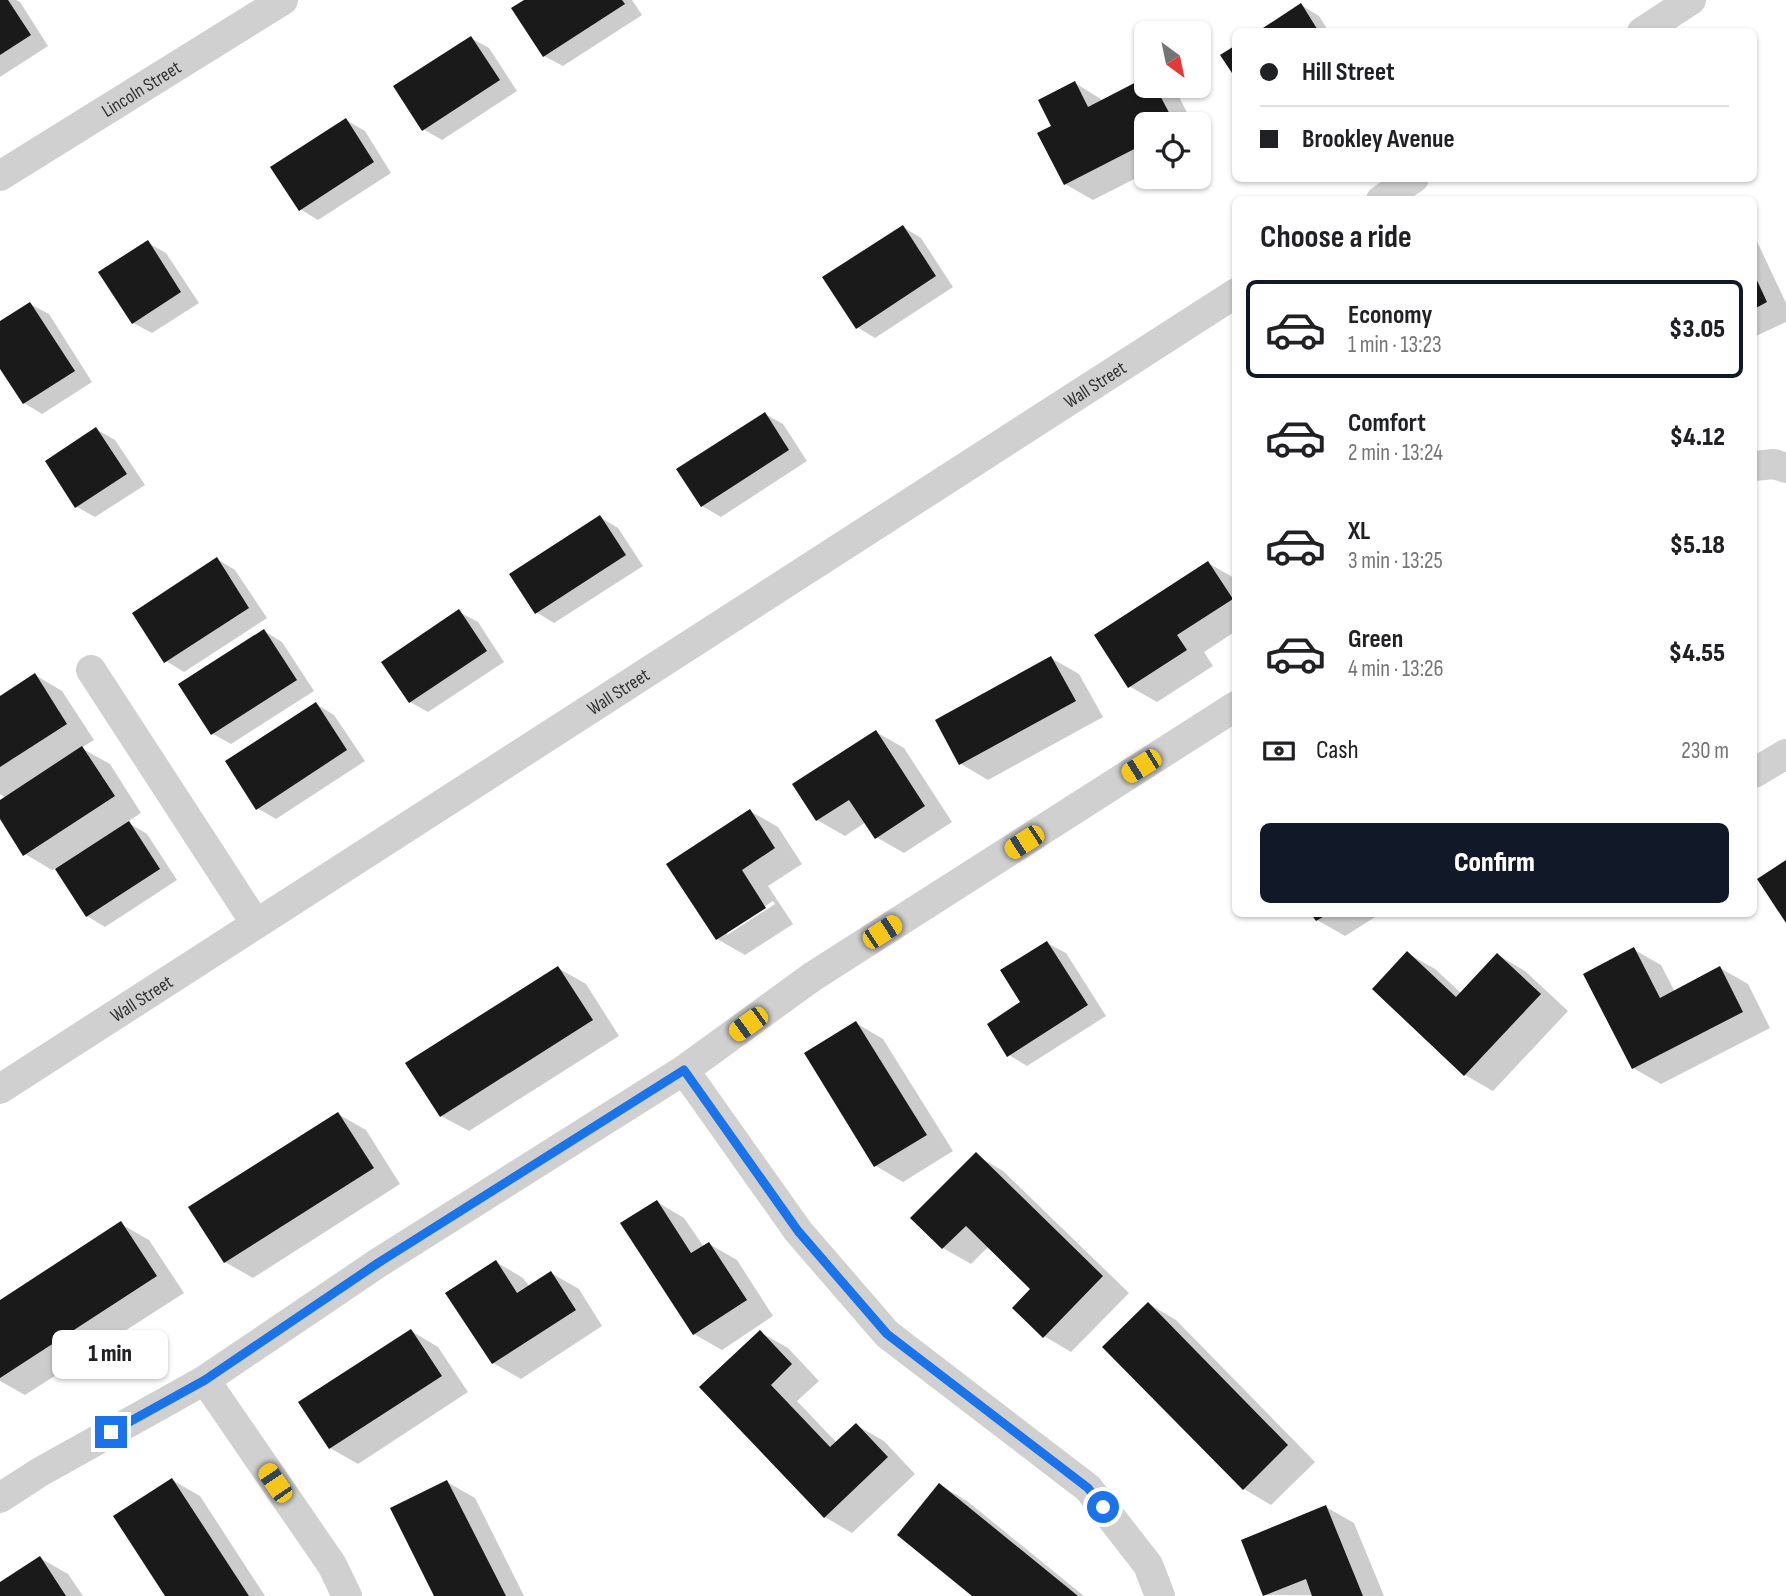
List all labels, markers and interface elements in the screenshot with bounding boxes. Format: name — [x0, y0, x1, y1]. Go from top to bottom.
north arrow — [1134, 21, 1211, 98]
map controls — [1134, 21, 1211, 189]
street label: Lincoln Street — [98, 56, 186, 123]
text: Hill Street — [1302, 57, 1395, 88]
button: locate — [1134, 112, 1211, 189]
text: Brookley Avenue — [1302, 124, 1455, 155]
text: Choose a ride — [1260, 218, 1412, 257]
icon: car — [1264, 298, 1327, 361]
text: Economy — [1348, 300, 1432, 331]
text: $3.05 — [1669, 314, 1725, 345]
text: 1 min · 13:23 — [1348, 331, 1442, 359]
street label: Wall Street — [1060, 357, 1131, 414]
icon: car — [1264, 406, 1327, 469]
text: Comfort — [1348, 408, 1426, 439]
text: $4.12 — [1670, 422, 1725, 453]
text: 2 min · 13:24 — [1348, 439, 1443, 467]
icon: car — [1264, 514, 1327, 577]
text: XL — [1348, 516, 1370, 547]
text: $5.18 — [1670, 530, 1725, 561]
text: 3 min · 13:25 — [1348, 547, 1443, 575]
icon: car — [1264, 622, 1327, 685]
text: Green — [1348, 624, 1403, 655]
text: $4.55 — [1669, 638, 1725, 669]
text: 4 min · 13:26 — [1348, 655, 1444, 683]
street label: Wall Street — [583, 664, 654, 721]
icon: cash — [1260, 732, 1298, 770]
text: Cash — [1316, 735, 1359, 766]
text: 230 m — [1681, 737, 1729, 765]
car — [1118, 746, 1165, 786]
car — [1001, 822, 1048, 862]
button: Confirm — [1260, 823, 1729, 903]
car — [859, 912, 906, 952]
street label: Wall Street — [107, 971, 178, 1028]
car — [725, 1003, 772, 1045]
callout: 1 min — [53, 1330, 169, 1380]
text: 1 min — [88, 1340, 132, 1368]
route end — [95, 1416, 127, 1448]
car — [255, 1460, 296, 1506]
route start — [1087, 1491, 1119, 1523]

